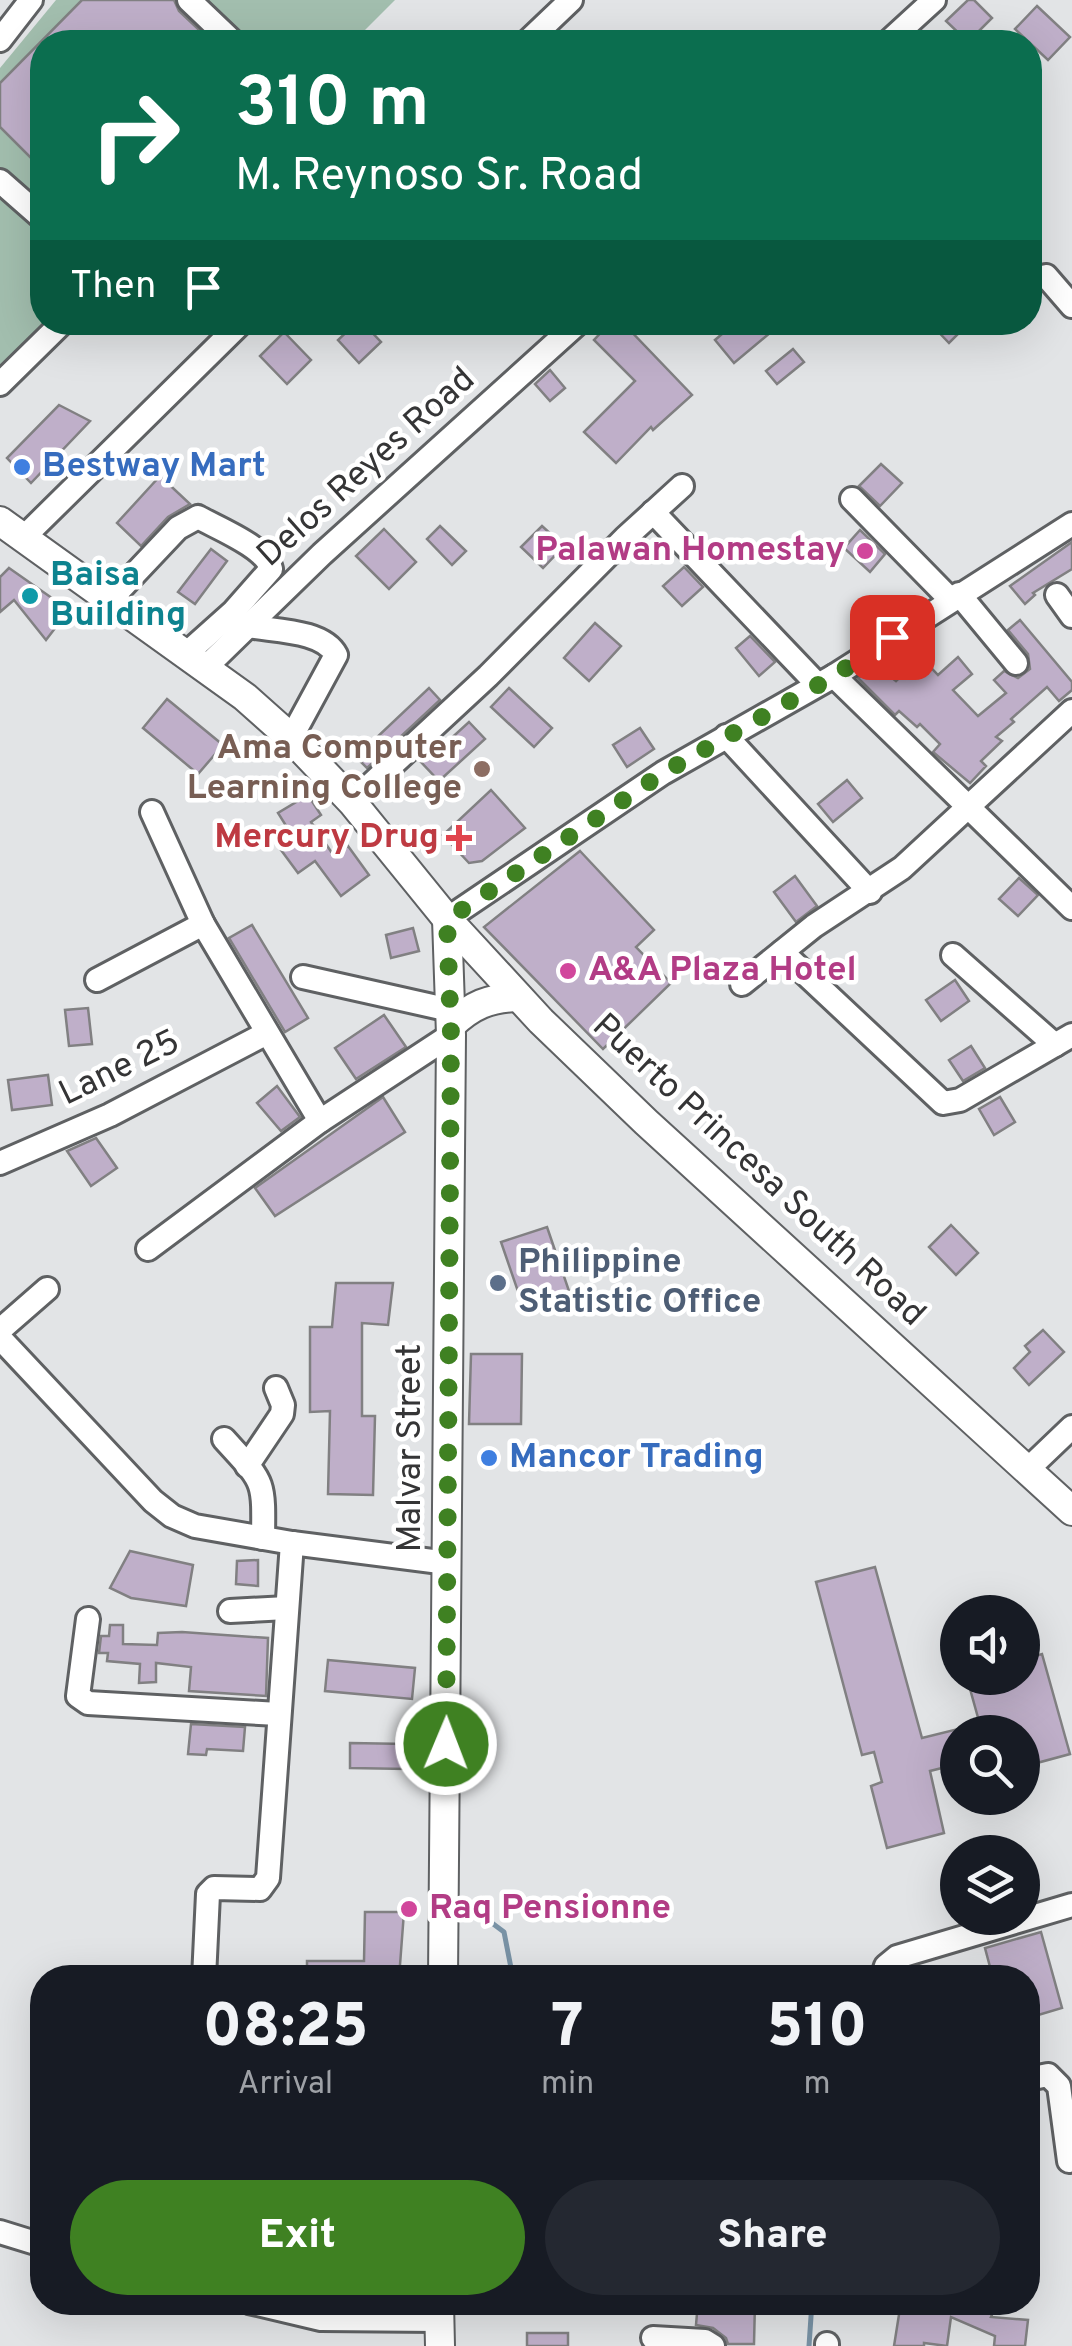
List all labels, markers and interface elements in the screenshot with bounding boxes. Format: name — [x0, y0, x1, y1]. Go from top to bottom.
text: 310 m — [235, 62, 430, 151]
icon: right — [70, 70, 200, 200]
text: M. Reynoso Sr. Road — [235, 149, 643, 206]
icon: arrive — [176, 260, 231, 315]
text: Then — [70, 263, 156, 312]
street label: Delos Reyes Road — [249, 359, 485, 577]
place label: Bestway Mart — [42, 445, 266, 489]
marker: Bestway Mart — [11, 456, 33, 478]
place label: Palawan Homestay — [535, 529, 845, 573]
marker: Palawan Homestay — [854, 540, 876, 562]
place label: Baisa Building — [50, 554, 186, 638]
marker: Baisa Building — [19, 585, 41, 607]
pin — [850, 595, 935, 680]
icon: arrive — [865, 610, 920, 665]
place label: Ama Computer Learning College — [187, 727, 462, 811]
marker: Ama Computer Learning College — [471, 758, 493, 780]
place label: Mercury Drug — [214, 816, 439, 860]
marker: Mercury Drug — [448, 827, 470, 849]
place label: A&A Plaza Hotel — [588, 949, 857, 993]
marker: A&A Plaza Hotel — [557, 960, 579, 982]
street label: Puerto Princesa South Road — [582, 1005, 934, 1337]
street label: Lane 25 — [52, 1021, 188, 1117]
place label: Philippine Statistic Office — [518, 1241, 761, 1325]
marker: Philippine Statistic Office — [487, 1272, 509, 1294]
street label: Malvar Street — [389, 1344, 433, 1552]
place label: Mancor Trading — [509, 1436, 764, 1480]
marker: Mancor Trading — [478, 1447, 500, 1469]
map controls — [940, 1595, 1040, 1935]
button: sound — [940, 1595, 1040, 1695]
position arrow — [394, 1692, 498, 1796]
button: search — [940, 1715, 1040, 1815]
button: layers — [940, 1835, 1040, 1935]
place label: Raq Pensionne — [429, 1887, 671, 1931]
marker: Raq Pensionne — [398, 1898, 420, 1920]
text: 08:25 — [203, 1992, 368, 2068]
text: 7 — [551, 1992, 584, 2068]
text: 510 — [767, 1992, 867, 2068]
text: Arrival — [238, 2065, 333, 2105]
text: min — [541, 2065, 594, 2105]
text: m — [804, 2065, 831, 2105]
button: Exit — [70, 2180, 525, 2295]
button: Share — [545, 2180, 1000, 2295]

